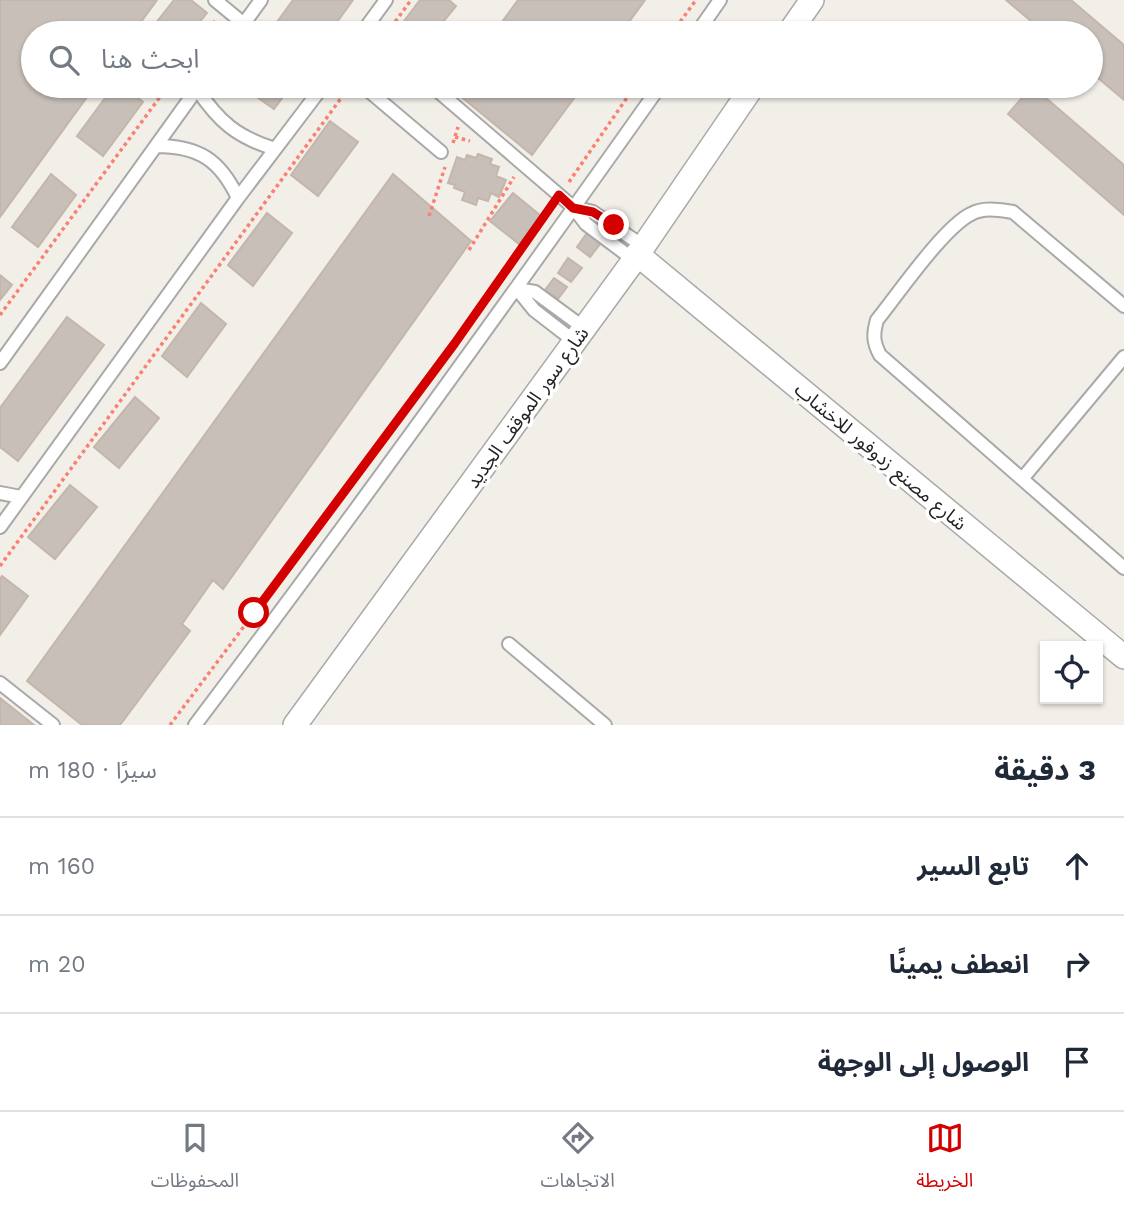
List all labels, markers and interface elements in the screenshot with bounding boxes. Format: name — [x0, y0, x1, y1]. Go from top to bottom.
search box — [21, 21, 1103, 98]
icon: search — [45, 41, 83, 79]
text: ابحث هنا — [101, 44, 199, 74]
route end — [598, 209, 629, 240]
street label: شارع سور الموقف الجديد — [461, 322, 595, 494]
street label: شارع مصنع زدوفور للاخشاب — [788, 378, 971, 537]
route start — [238, 597, 269, 628]
map controls — [1040, 641, 1103, 704]
button: locate — [1040, 641, 1103, 704]
text: 3 دقيقة — [994, 752, 1096, 787]
text: سيرًا · 180 m — [28, 757, 157, 784]
icon: ahead — [1058, 847, 1096, 885]
text: تابع السير — [917, 851, 1029, 881]
text: 160 m — [28, 853, 95, 880]
icon: right — [1058, 945, 1096, 983]
text: انعطف يمينًا — [889, 949, 1029, 979]
text: 20 m — [28, 951, 85, 978]
icon: arrive — [1058, 1043, 1096, 1081]
text: الوصول إلى الوجهة — [818, 1047, 1029, 1077]
tab: المحفوظات — [151, 1119, 239, 1201]
tab: الاتجاهات — [541, 1119, 615, 1201]
tab: الخريطة — [916, 1119, 973, 1201]

